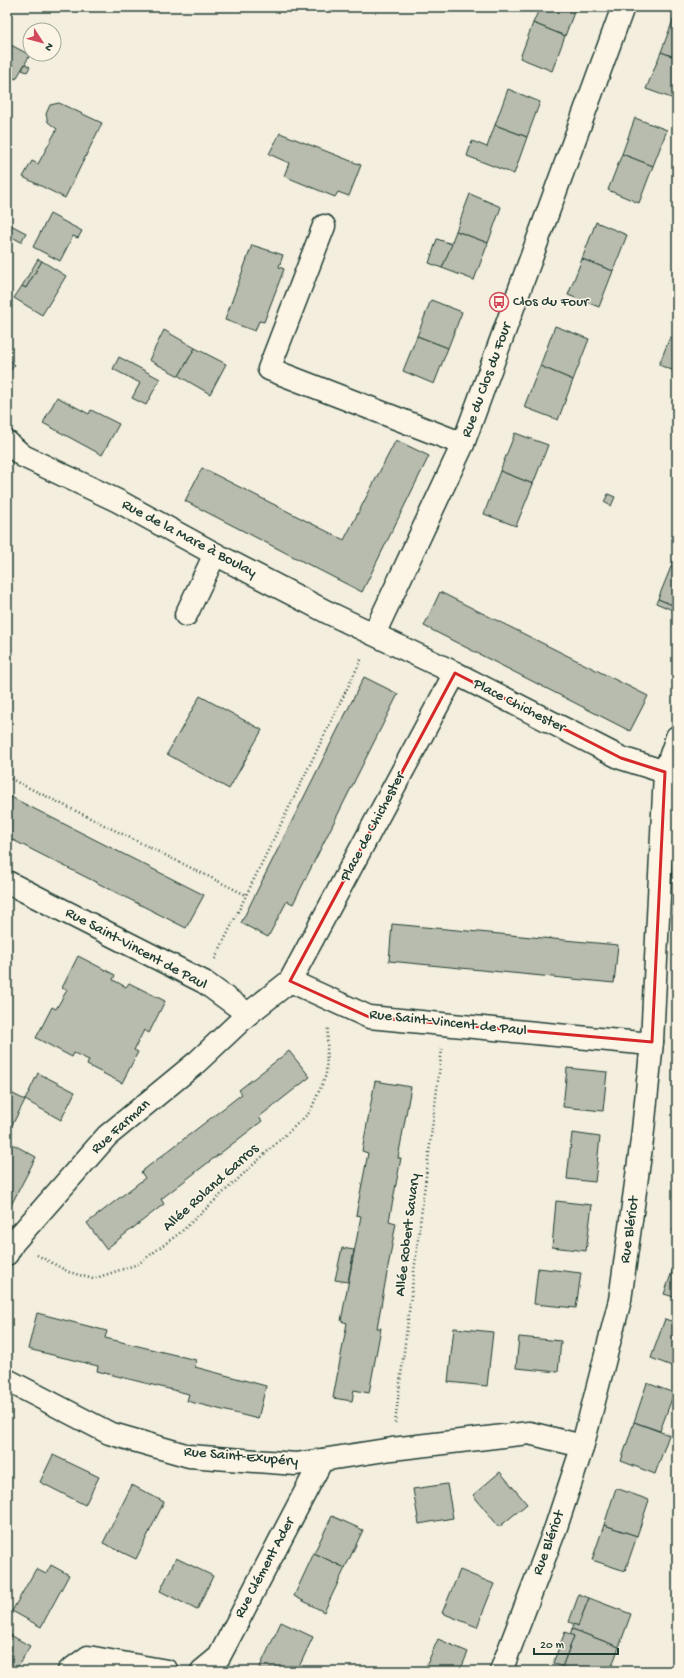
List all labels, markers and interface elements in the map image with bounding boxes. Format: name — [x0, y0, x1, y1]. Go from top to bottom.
north arrow — [22, 22, 62, 62]
text: N — [42, 40, 55, 53]
bus stop icon: Clos du Four — [488, 291, 510, 313]
place label: Clos du Four — [513, 293, 590, 311]
street label: Rue du Clos du Four — [458, 318, 517, 440]
street label: Rue de la Mare à Boulay — [118, 496, 260, 582]
street label: Place Chichester — [469, 675, 570, 738]
street label: Place de Chichester — [336, 768, 410, 886]
street label: Rue Saint-Vincent de Paul — [62, 904, 210, 994]
street label: Rue Saint-Vincent de Paul — [368, 1006, 528, 1040]
street label: Rue Farman — [88, 1096, 154, 1158]
street label: Allée Roland Garros — [159, 1140, 263, 1236]
street label: Allée Robert Savary — [392, 1172, 425, 1297]
street label: Rue Blériot — [616, 1194, 644, 1265]
street label: Rue Saint-Exupéry — [183, 1443, 300, 1471]
street label: Rue Blériot — [529, 1507, 570, 1578]
street label: Rue Clément Ader — [231, 1513, 300, 1621]
scale bar — [534, 1630, 618, 1656]
text: 20 m — [540, 1639, 565, 1653]

